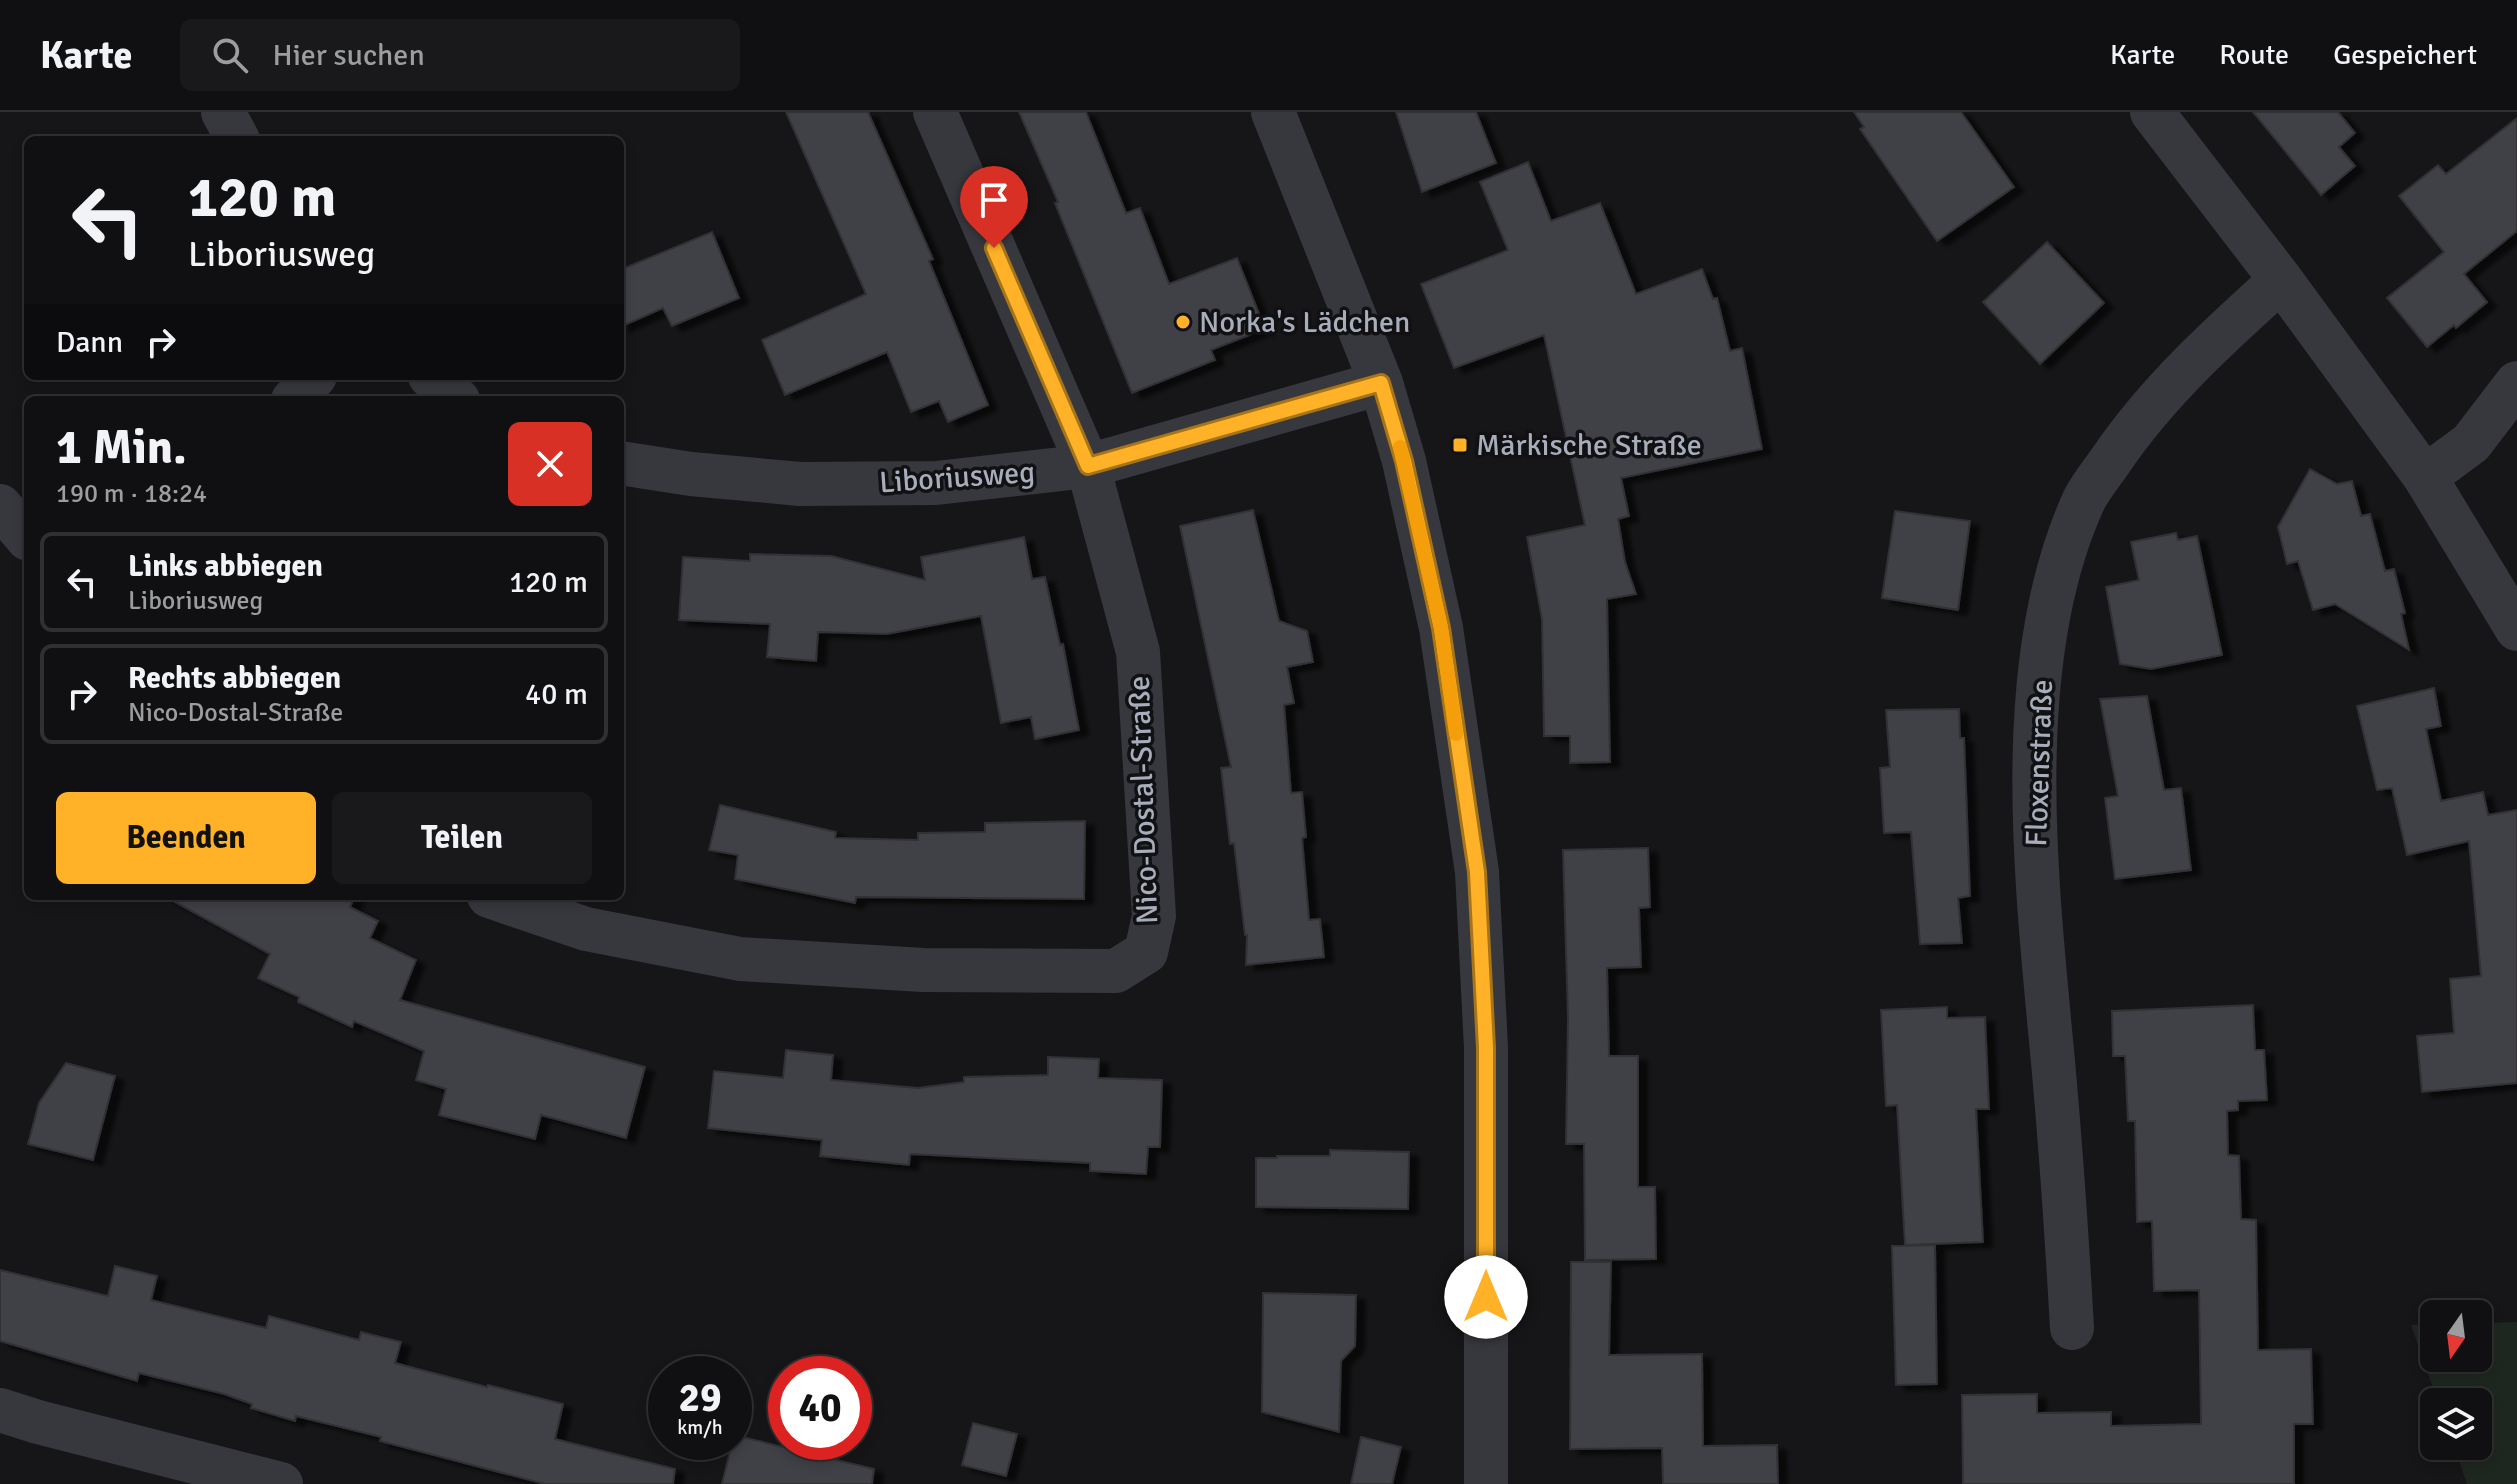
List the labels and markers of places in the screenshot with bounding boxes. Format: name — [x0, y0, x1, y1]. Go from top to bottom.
pin — [960, 166, 1028, 248]
place label: Norka's Lädchen — [1199, 304, 1410, 341]
marker: Norka's Lädchen — [1174, 313, 1192, 331]
place label: Märkische Straße — [1476, 427, 1702, 464]
marker: Märkische Straße — [1451, 436, 1469, 454]

